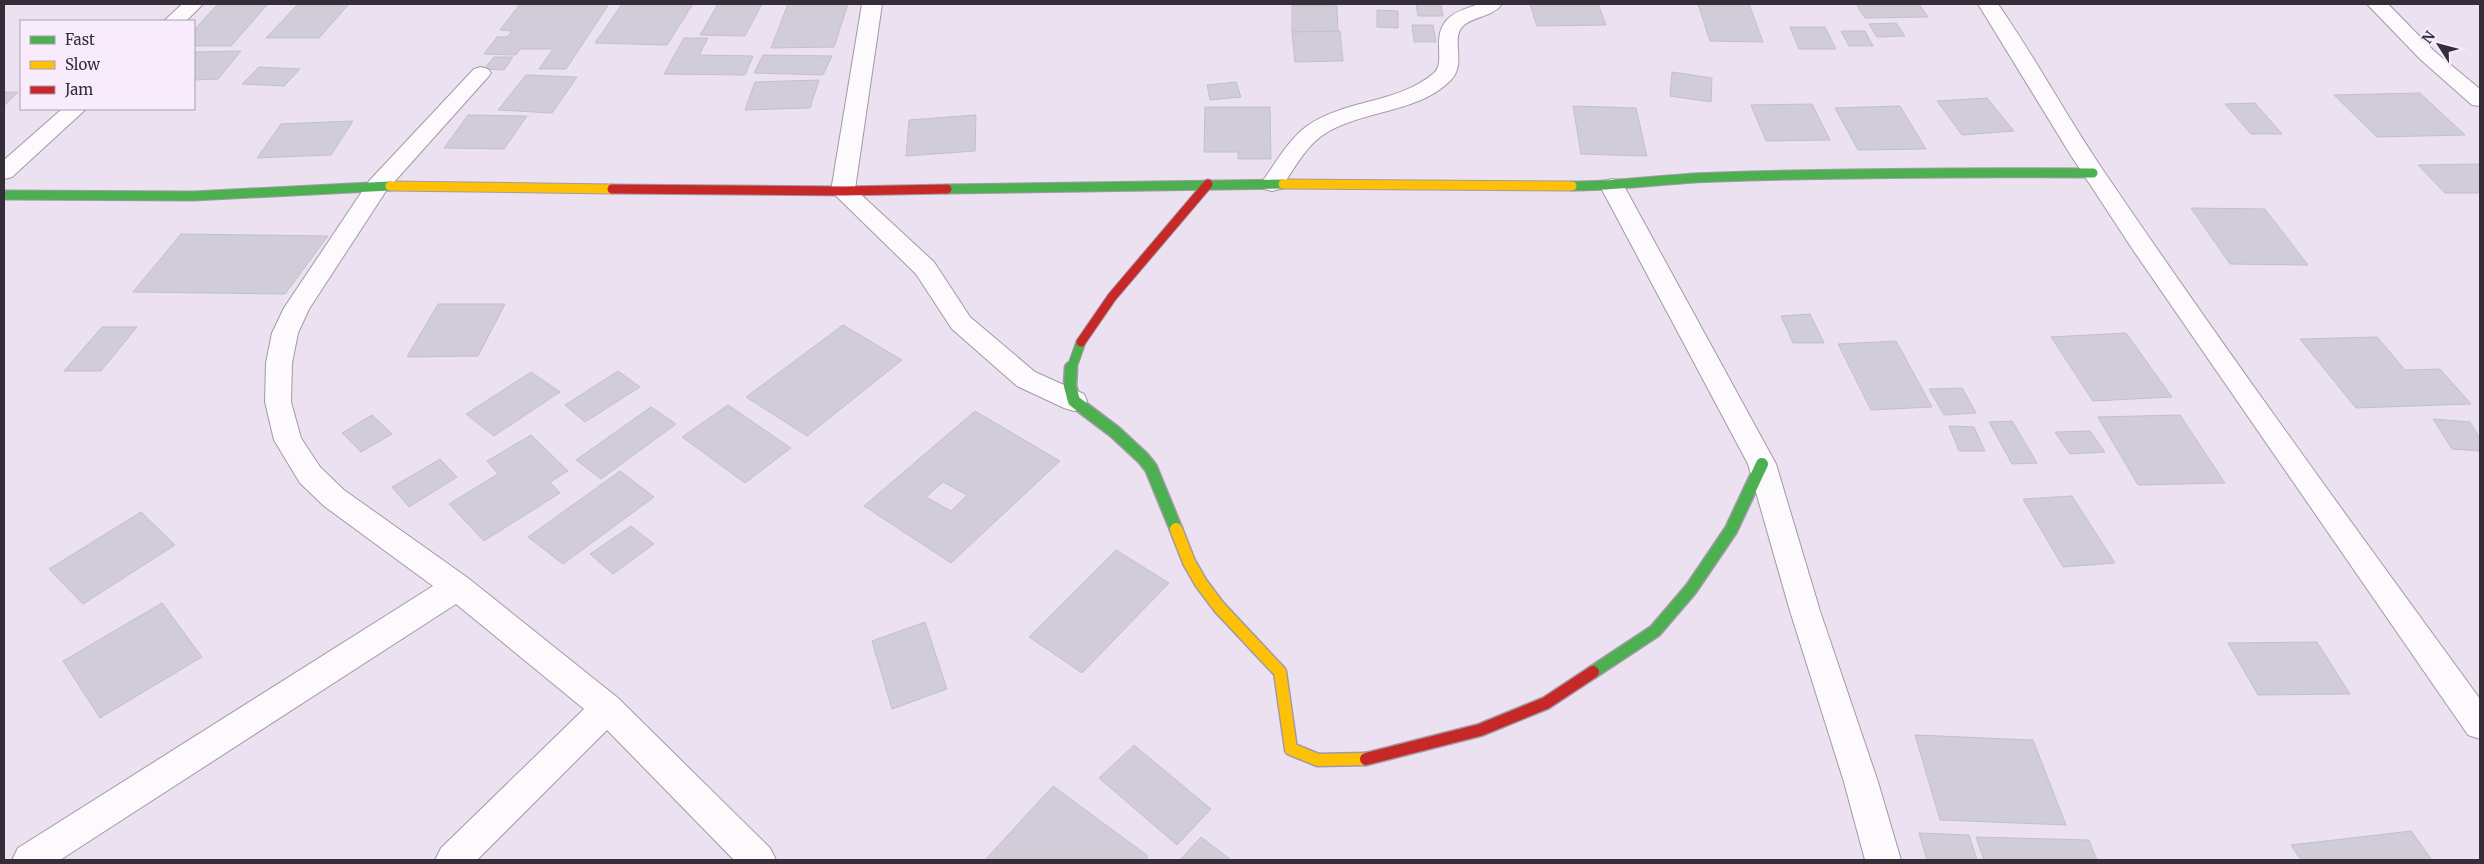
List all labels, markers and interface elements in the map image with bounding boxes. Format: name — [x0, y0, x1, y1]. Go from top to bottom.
legend — [20, 20, 195, 110]
north arrow — [2414, 20, 2464, 70]
text: N — [2418, 28, 2439, 47]
text: Fast — [65, 30, 95, 49]
text: Slow — [65, 55, 100, 74]
text: Jam — [64, 80, 93, 99]

